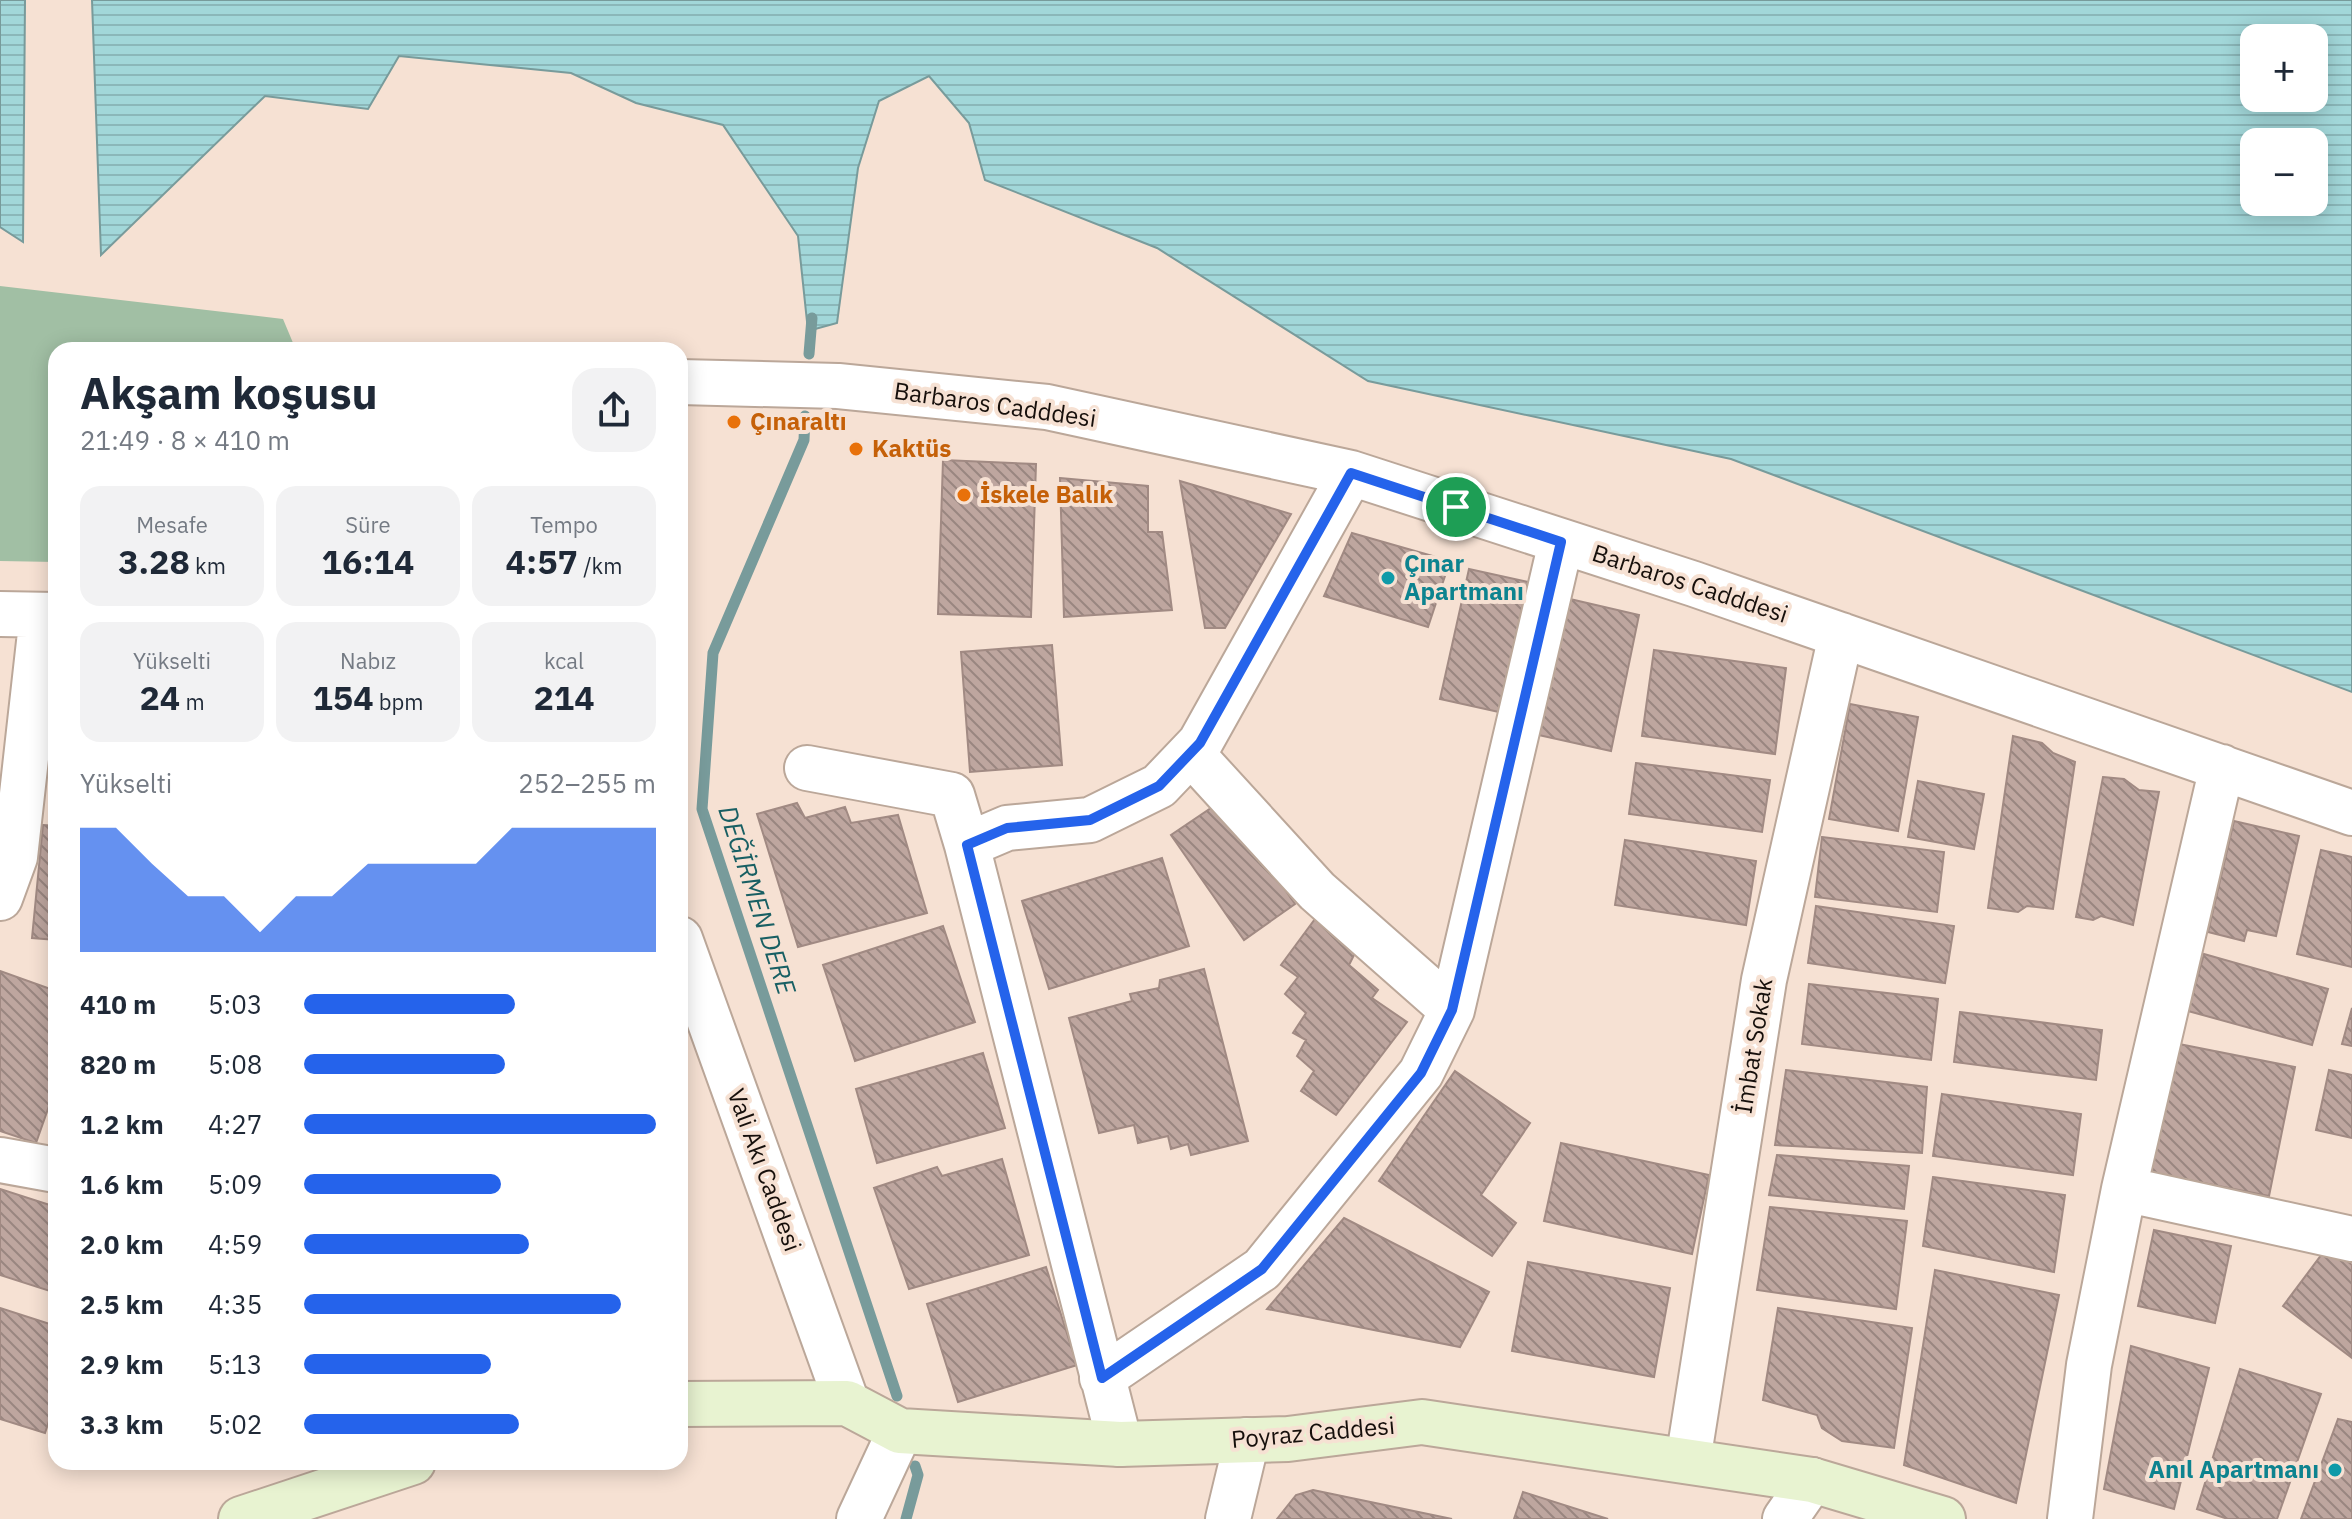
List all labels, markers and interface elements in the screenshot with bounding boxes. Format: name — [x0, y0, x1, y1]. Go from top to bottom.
map controls — [2240, 24, 2328, 216]
button: + — [2240, 24, 2328, 112]
button: − — [2240, 128, 2328, 216]
text: Akşam koşusu — [80, 364, 378, 421]
button: share — [572, 368, 656, 452]
street label: Barbaros Cadddesi — [892, 374, 1098, 434]
place label: Çınaraltı — [750, 405, 847, 437]
marker: Çınaraltı — [725, 413, 743, 431]
text: 21:49 · 8 × 410 m — [80, 423, 290, 457]
place label: Kaktüs — [872, 432, 951, 464]
marker: Kaktüs — [847, 440, 865, 458]
pin — [1422, 473, 1490, 541]
place label: İskele Balık — [980, 478, 1113, 510]
icon: arrive — [1434, 485, 1478, 529]
marker: İskele Balık — [955, 486, 973, 504]
text: Mesafe — [136, 510, 208, 539]
text: Süre — [345, 510, 391, 539]
text: Tempo — [530, 510, 598, 539]
street label: Barbaros Cadddesi — [1588, 536, 1792, 630]
text: 3.28 — [118, 539, 190, 583]
text: 16:14 — [322, 539, 414, 583]
text: 4:57 — [506, 539, 578, 583]
place label: Çınar Apartmanı — [1404, 547, 1524, 607]
text: km — [190, 551, 226, 580]
text: /km — [578, 551, 622, 580]
marker: Çınar Apartmanı — [1379, 569, 1397, 587]
text: Yükselti — [133, 646, 211, 675]
text: Nabız — [340, 646, 396, 675]
text: kcal — [544, 646, 584, 675]
text: 24 — [139, 675, 180, 719]
text: 154 — [312, 675, 374, 719]
text: 214 — [533, 675, 595, 719]
text: m — [180, 687, 205, 716]
text: bpm — [374, 687, 424, 716]
text: Yükselti — [80, 766, 172, 800]
text: 252–255 m — [518, 766, 656, 800]
water label: DEĞİRMEN DERE — [711, 801, 805, 1000]
street label: İmbat Sokak — [1727, 975, 1780, 1116]
text: 410 m — [80, 987, 156, 1021]
text: 5:03 — [208, 987, 262, 1021]
text: 820 m — [80, 1047, 156, 1081]
text: 5:08 — [208, 1047, 262, 1081]
street label: Vali Akı Caddesi — [721, 1084, 809, 1255]
text: 1.2 km — [80, 1107, 164, 1141]
text: 4:27 — [208, 1107, 262, 1141]
text: 1.6 km — [80, 1167, 164, 1201]
text: 5:09 — [208, 1167, 262, 1201]
text: 2.0 km — [80, 1227, 164, 1261]
text: 4:59 — [208, 1227, 262, 1261]
text: 2.5 km — [80, 1287, 164, 1321]
text: 4:35 — [208, 1287, 262, 1321]
text: 2.9 km — [80, 1347, 164, 1381]
text: 5:13 — [208, 1347, 262, 1381]
text: 3.3 km — [80, 1407, 164, 1441]
text: 5:02 — [208, 1407, 262, 1441]
street label: Poyraz Caddesi — [1230, 1409, 1396, 1455]
place label: Anıl Apartmanı — [2149, 1453, 2319, 1485]
marker: Anıl Apartmanı — [2326, 1461, 2344, 1479]

